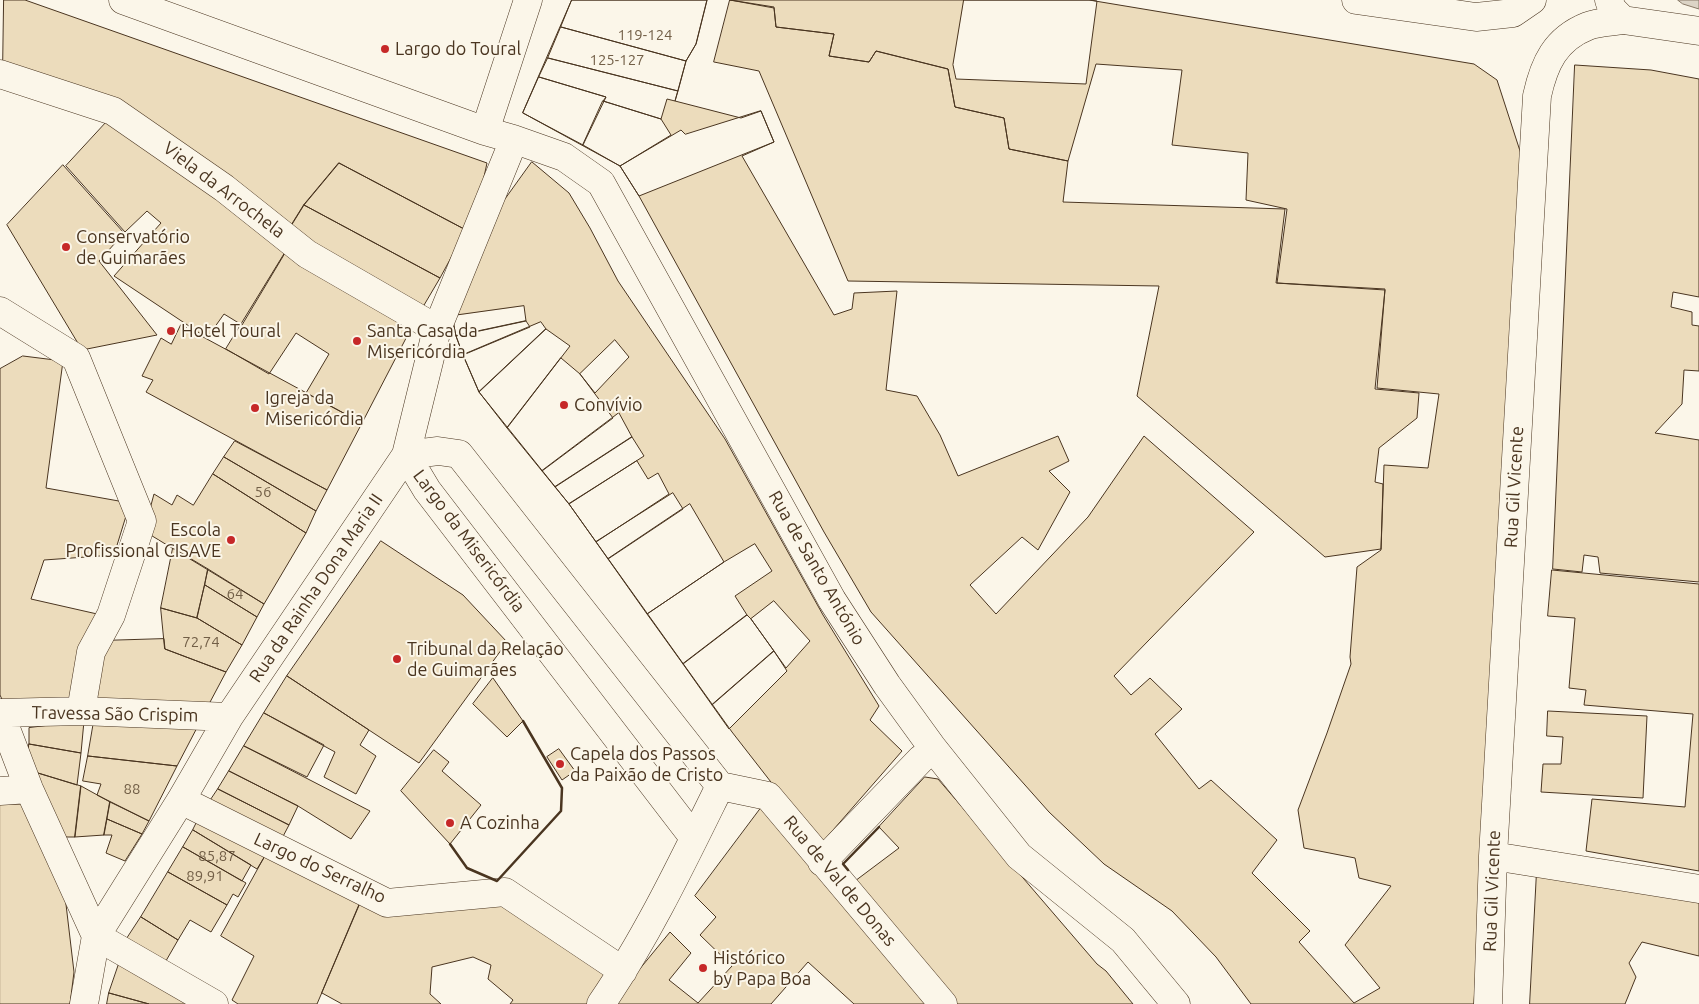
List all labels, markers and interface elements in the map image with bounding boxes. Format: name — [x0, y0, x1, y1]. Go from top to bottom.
house number: 119-124 — [617, 26, 673, 44]
place label: Largo do Toural — [395, 38, 521, 60]
marker: Largo do Toural — [379, 43, 391, 55]
house number: 125-127 — [589, 51, 645, 69]
street label: Viela da Arrochela — [159, 137, 289, 243]
place label: Conservatório de Guimarães — [76, 226, 190, 268]
marker: Conservatório de Guimarães — [60, 241, 72, 253]
place label: Hotel Toural — [181, 320, 281, 342]
place label: Santa Casa da Misericórdia — [367, 320, 478, 362]
marker: Hotel Toural — [165, 325, 177, 337]
marker: Santa Casa da Misericórdia — [351, 335, 363, 347]
place label: Igreja da Misericórdia — [265, 387, 364, 429]
place label: Convívio — [574, 394, 643, 416]
marker: Convívio — [558, 399, 570, 411]
marker: Igreja da Misericórdia — [249, 402, 261, 414]
street label: Rua Gil Vicente — [1500, 426, 1528, 548]
street label: Largo da Misericórdia — [408, 465, 530, 617]
house number: 56 — [255, 483, 271, 501]
street label: Rua de Santo António — [764, 487, 870, 649]
street label: Rua da Rainha Dona Maria II — [245, 489, 387, 687]
place label: Escola Profissional CISAVE — [65, 519, 221, 562]
marker: Escola Profissional CISAVE — [225, 534, 237, 546]
house number: 64 — [227, 585, 243, 603]
house number: 72,74 — [182, 633, 220, 651]
place label: Tribunal da Relação de Guimarães — [407, 638, 564, 681]
marker: Tribunal da Relação de Guimarães — [391, 653, 403, 665]
street label: Travessa São Crispim — [31, 702, 199, 726]
place label: Capela dos Passos da Paixão de Cristo — [570, 743, 723, 786]
marker: Capela dos Passos da Paixão de Cristo — [554, 758, 566, 770]
house number: 88 — [124, 780, 140, 798]
street label: Rua de Val de Donas — [779, 811, 901, 951]
place label: A Cozinha — [460, 812, 540, 834]
marker: A Cozinha — [444, 817, 456, 829]
street label: Largo do Serralho — [251, 828, 389, 908]
street label: Rua Gil Vicente — [1479, 830, 1505, 952]
house number: 85,87 — [198, 847, 236, 865]
house number: 89,91 — [186, 867, 224, 885]
place label: Histórico by Papa Boa — [713, 947, 811, 990]
marker: Histórico by Papa Boa — [697, 962, 709, 974]

